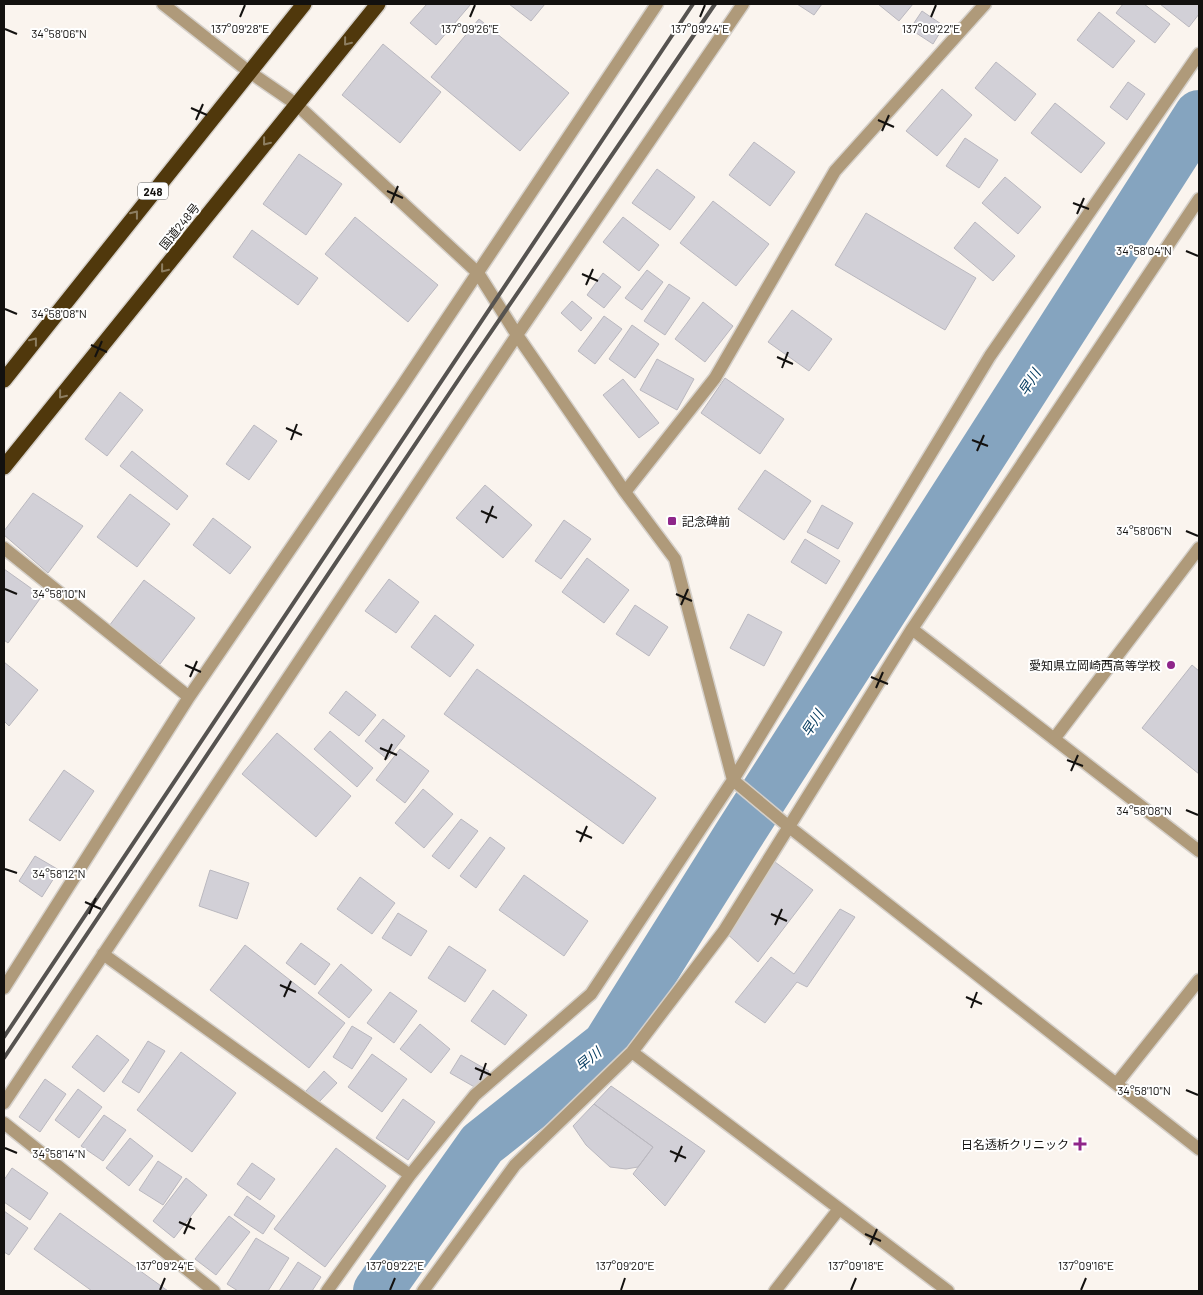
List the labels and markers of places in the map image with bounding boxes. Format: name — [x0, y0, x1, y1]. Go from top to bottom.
place label: 記念碑前 — [682, 514, 730, 528]
marker: 記念碑前 — [666, 515, 678, 527]
place label: 愛知県立岡崎西高等学校 — [1029, 658, 1161, 672]
marker: 愛知県立岡崎西高等学校 — [1165, 659, 1177, 671]
place label: 日名透析クリニック — [961, 1137, 1069, 1151]
marker: 日名透析クリニック — [1073, 1137, 1087, 1151]

